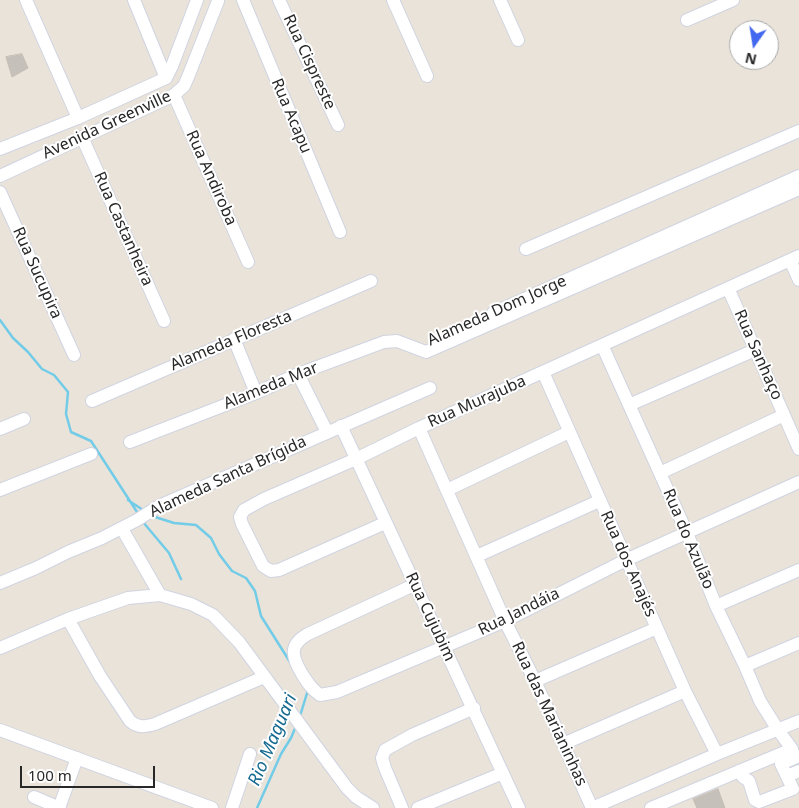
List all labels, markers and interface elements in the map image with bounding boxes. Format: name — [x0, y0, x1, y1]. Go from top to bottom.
street label: Rua Cispreste — [279, 11, 339, 113]
north arrow — [729, 20, 779, 70]
text: N — [743, 49, 758, 70]
street label: Rua Acapu — [267, 76, 315, 156]
street label: Avenida Greenville — [40, 87, 174, 163]
street label: Rua Andiroba — [182, 128, 240, 228]
street label: Rua Castanheira — [89, 169, 157, 289]
street label: Rua Sucupira — [8, 224, 66, 322]
street label: Alameda Dom Jorge — [425, 272, 569, 350]
street label: Alameda Floresta — [167, 307, 295, 375]
street label: Rua Sanhaço — [730, 307, 786, 403]
street label: Alameda Mar — [221, 358, 321, 414]
street label: Rua Murajuba — [425, 372, 529, 432]
street label: Alameda Santa Brígida — [147, 432, 309, 522]
street label: Rua do Azulão — [658, 486, 718, 592]
street label: Rua dos Anajés — [596, 508, 660, 620]
street label: Rua Cujubim — [401, 569, 459, 665]
street label: Rua Jandáia — [475, 584, 563, 640]
street label: Rua das Marianinhas — [507, 639, 591, 789]
water label: Rio Maguari — [244, 691, 302, 789]
scale bar — [22, 756, 158, 788]
text: 100 m — [28, 765, 72, 785]

